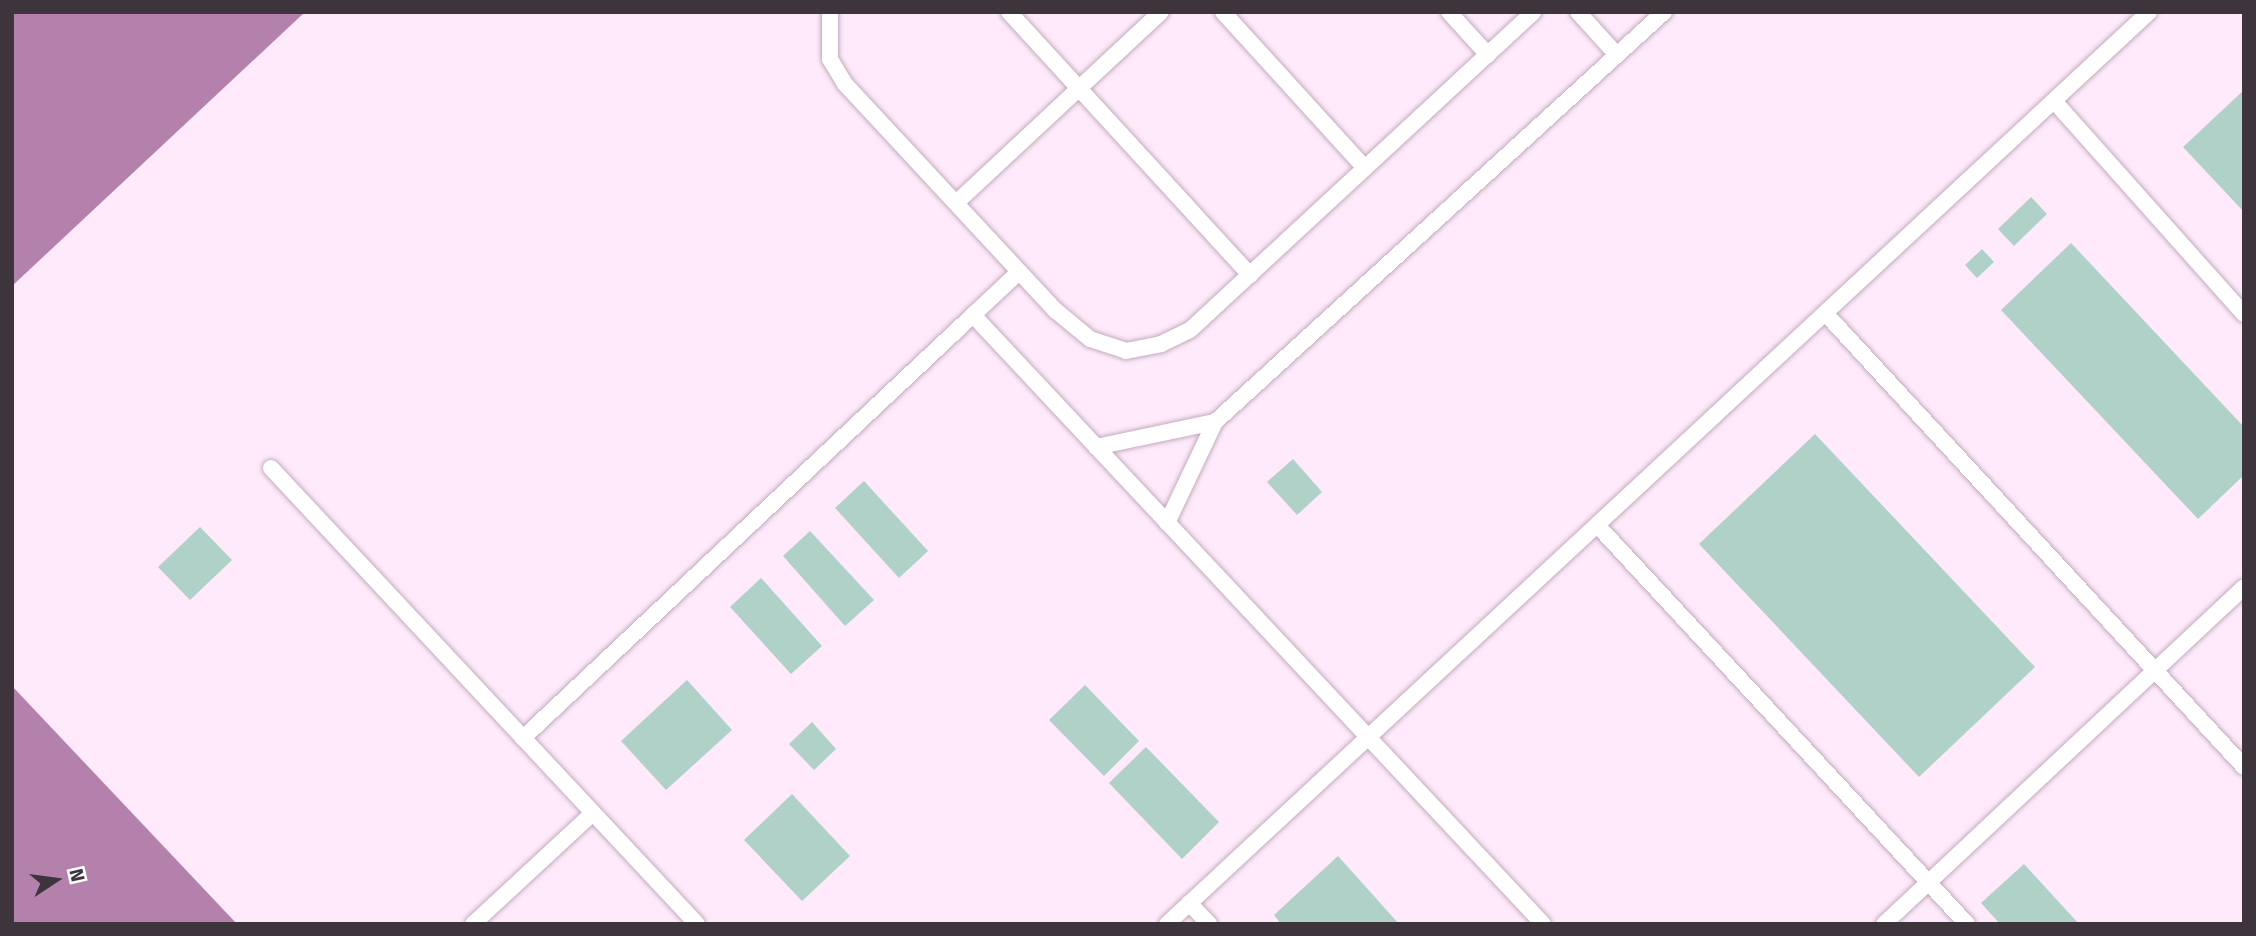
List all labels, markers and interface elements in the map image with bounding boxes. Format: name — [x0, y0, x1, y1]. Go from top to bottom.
north arrow — [21, 845, 91, 915]
text: N — [64, 866, 90, 884]

